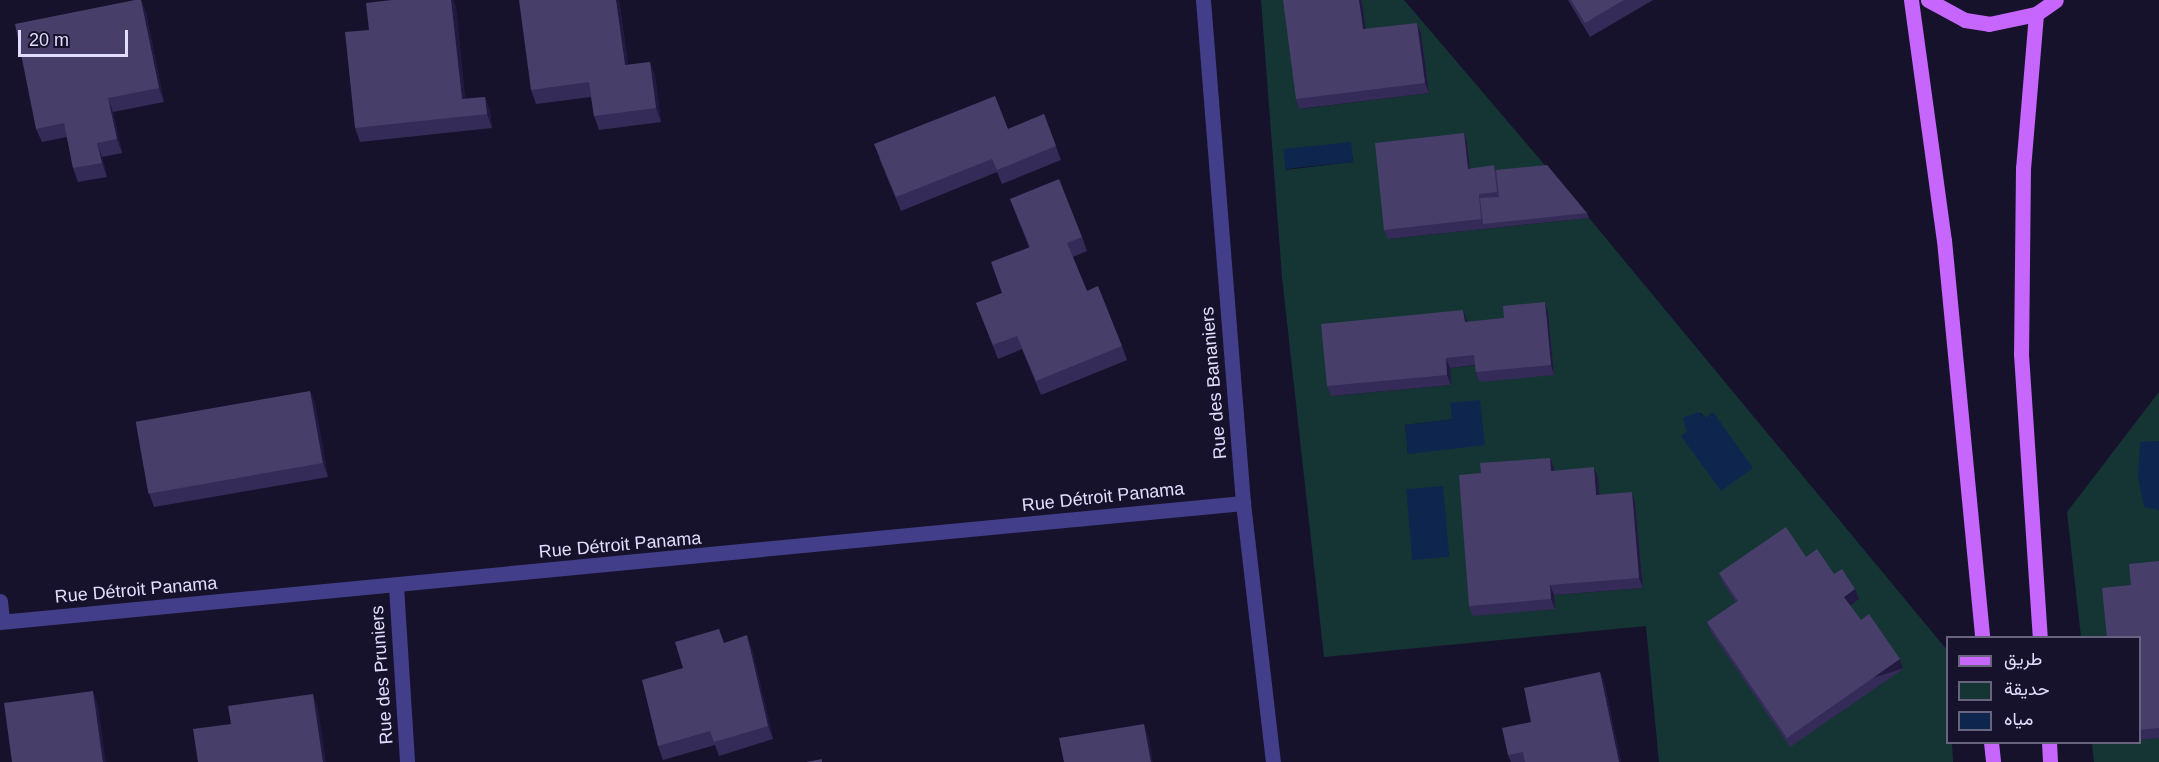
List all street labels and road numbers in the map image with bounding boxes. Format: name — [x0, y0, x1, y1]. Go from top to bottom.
street label: Rue des Bananiers — [1197, 306, 1231, 460]
street label: Rue Détroit Panama — [1021, 478, 1185, 516]
street label: Rue Détroit Panama — [538, 527, 702, 563]
street label: Rue Détroit Panama — [54, 572, 218, 608]
street label: Rue des Pruniers — [366, 605, 398, 745]

